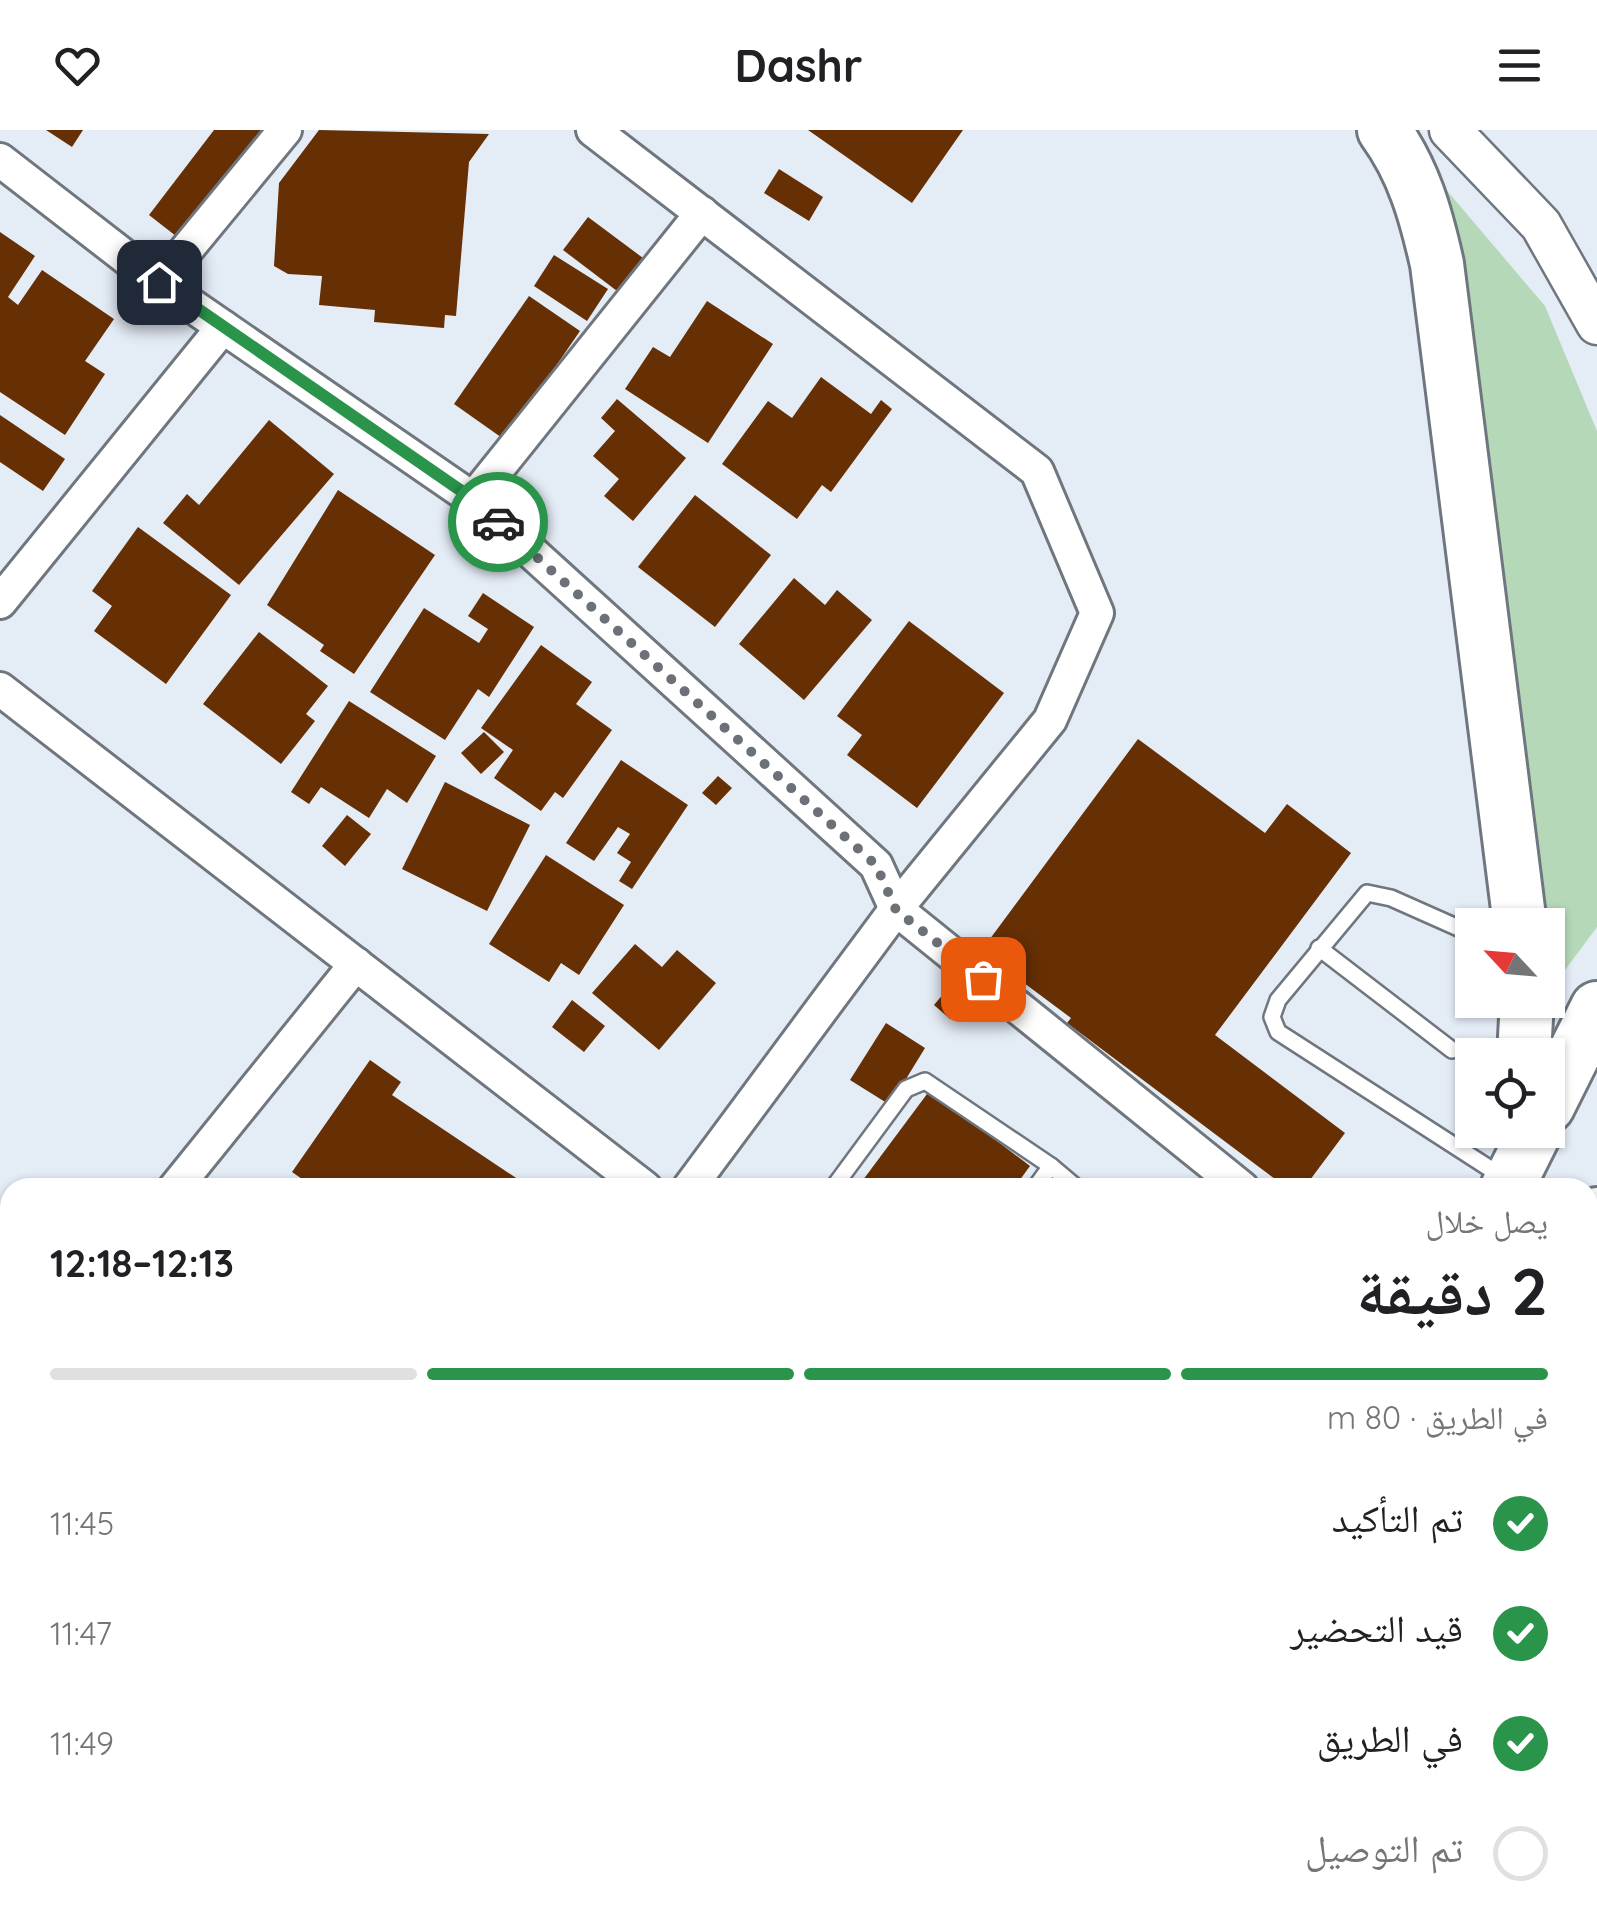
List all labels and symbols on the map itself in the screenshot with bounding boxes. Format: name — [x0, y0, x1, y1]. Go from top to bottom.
pin — [117, 240, 202, 325]
courier — [448, 472, 548, 572]
north arrow — [1455, 908, 1565, 1018]
pin — [941, 937, 1026, 1022]

